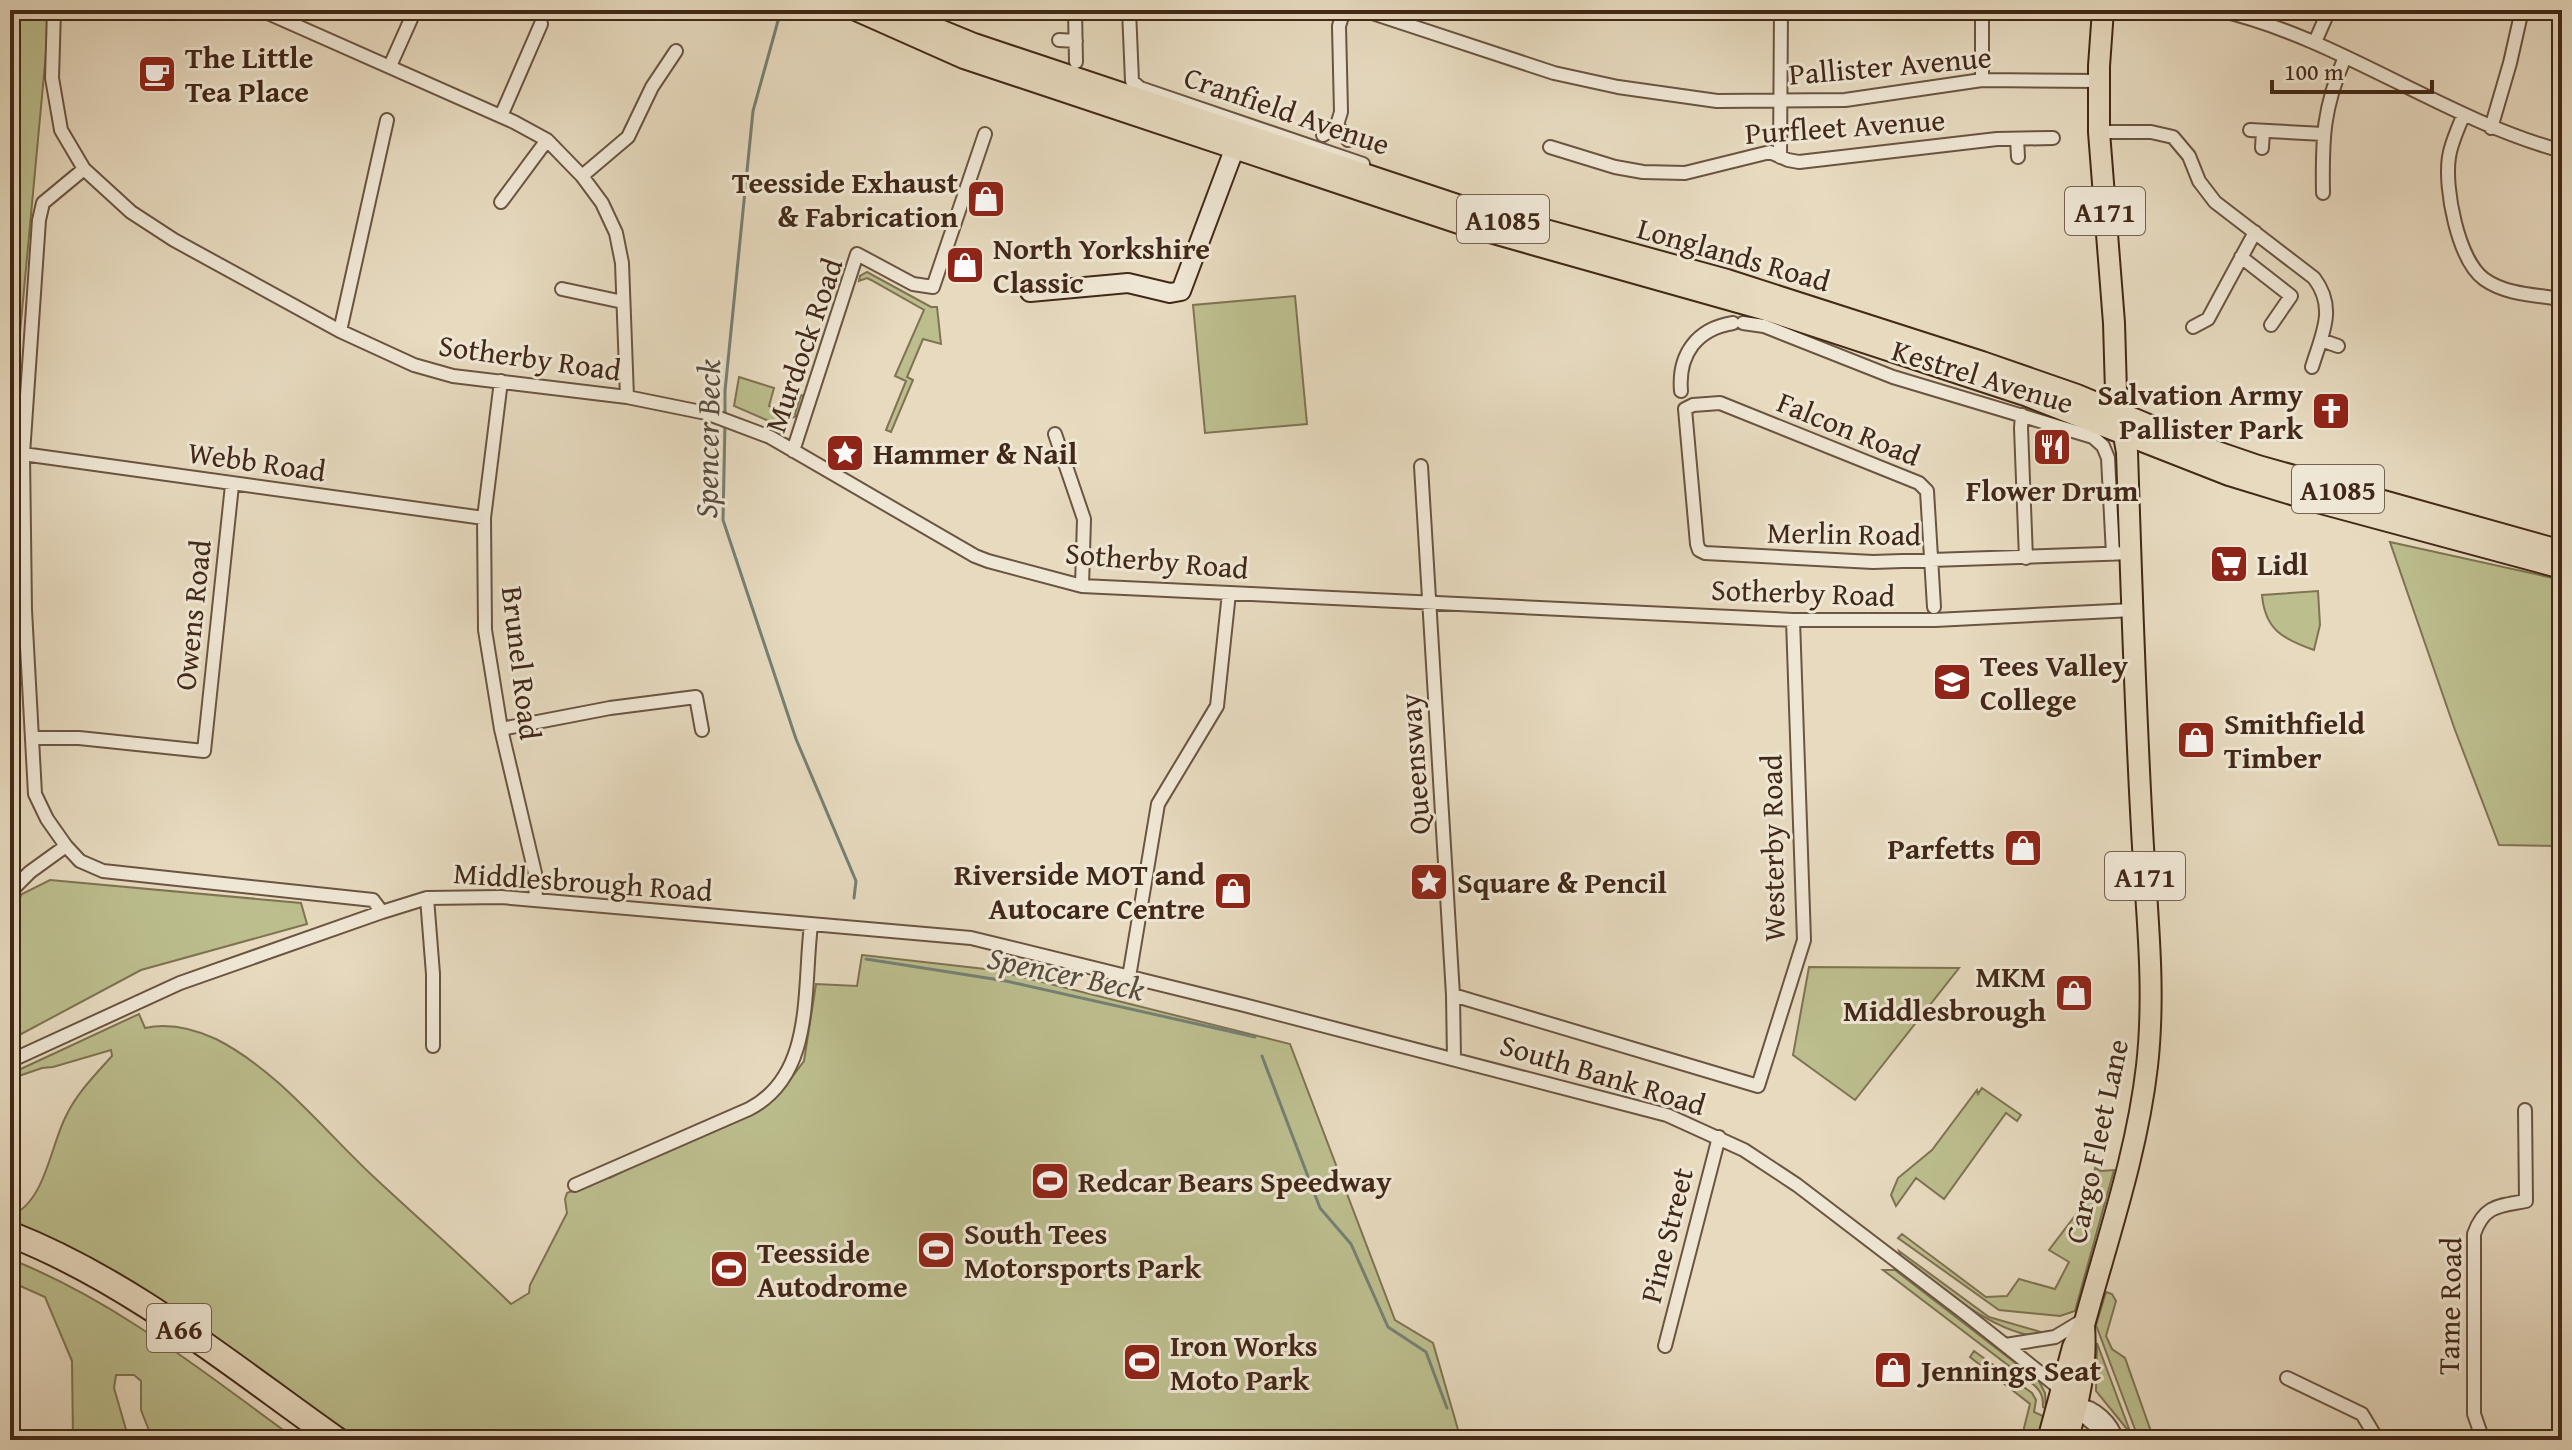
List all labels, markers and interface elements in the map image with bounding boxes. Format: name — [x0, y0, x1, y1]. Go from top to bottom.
street label: Pallister Avenue — [1787, 34, 1993, 96]
place label: The Little Tea Place — [185, 35, 313, 113]
scale bar — [2272, 44, 2432, 94]
cafe icon: The Little Tea Place — [136, 53, 178, 95]
street label: Cranfield Avenue — [1178, 54, 1396, 166]
text: 100 m — [2284, 54, 2344, 89]
street label: Purfleet Avenue — [1744, 97, 1946, 155]
place label: Teesside Exhaust & Fabrication — [732, 160, 959, 238]
shop icon: Teesside Exhaust & Fabrication — [965, 178, 1007, 220]
road number: A171 — [2065, 187, 2145, 235]
road number: A1085 — [1457, 195, 1549, 243]
street label: Longlands Road — [1633, 206, 1835, 302]
place label: North Yorkshire Classic — [993, 226, 1210, 304]
shop icon: North Yorkshire Classic — [944, 244, 986, 286]
street label: Murdock Road — [753, 252, 853, 438]
street label: Sotherby Road — [436, 322, 624, 392]
street label: Kestrel Avenue — [1887, 328, 2079, 424]
water label: Spencer Beck — [682, 359, 732, 519]
place label: Salvation Army Pallister Park — [2097, 372, 2304, 450]
street label: Falcon Road — [1771, 379, 1927, 477]
church icon: Salvation Army Pallister Park — [2310, 390, 2352, 432]
restaurant icon: Flower Drum — [2031, 426, 2073, 468]
street label: Webb Road — [185, 430, 329, 492]
place label: Hammer & Nail — [873, 431, 1077, 475]
place icon: Hammer & Nail — [824, 432, 866, 474]
road number: A1085 — [2292, 465, 2384, 513]
place label: Flower Drum — [1966, 468, 2139, 512]
street label: Merlin Road — [1767, 510, 1921, 556]
street label: Sotherby Road — [1064, 530, 1250, 590]
street label: Owens Road — [162, 538, 222, 692]
place label: Lidl — [2257, 542, 2308, 586]
supermarket icon: Lidl — [2208, 543, 2250, 585]
street label: Sotherby Road — [1710, 567, 1896, 617]
street label: Brunel Road — [491, 584, 553, 742]
place label: Tees Valley College — [1980, 643, 2129, 721]
school or university icon: Tees Valley College — [1931, 661, 1973, 703]
street label: Queensway — [1387, 692, 1441, 836]
place label: Smithfield Timber — [2224, 701, 2366, 779]
shop icon: Smithfield Timber — [2175, 719, 2217, 761]
street label: Westerby Road — [1748, 754, 1796, 942]
place label: Parfetts — [1888, 826, 1995, 870]
shop icon: Parfetts — [2002, 827, 2044, 869]
street label: Middlesbrough Road — [452, 850, 714, 912]
place label: Riverside MOT and Autocare Centre — [954, 852, 1206, 930]
road number: A171 — [2105, 852, 2185, 900]
place label: Square & Pencil — [1457, 860, 1667, 904]
place icon: Square & Pencil — [1408, 861, 1450, 903]
shop icon: Riverside MOT and Autocare Centre — [1212, 870, 1254, 912]
water label: Spencer Beck — [983, 933, 1149, 1013]
place label: MKM Middlesbrough — [1843, 954, 2046, 1032]
shop icon: MKM Middlesbrough — [2053, 972, 2095, 1014]
street label: South Bank Road — [1495, 1022, 1711, 1126]
street label: Cargo Fleet Lane — [2053, 1035, 2139, 1247]
place label: Redcar Bears Speedway — [1078, 1159, 1392, 1203]
sports icon: Redcar Bears Speedway — [1029, 1160, 1071, 1202]
street label: Pine Street — [1628, 1162, 1704, 1307]
place label: South Tees Motorsports Park — [964, 1211, 1202, 1289]
sports icon: South Tees Motorsports Park — [915, 1229, 957, 1271]
place label: Teesside Autodrome — [757, 1230, 908, 1308]
street label: Tame Road — [2426, 1237, 2472, 1375]
sports icon: Teesside Autodrome — [708, 1248, 750, 1290]
road number: A66 — [147, 1304, 211, 1352]
place label: Iron Works Moto Park — [1170, 1323, 1318, 1401]
sports icon: Iron Works Moto Park — [1121, 1341, 1163, 1383]
place label: Jennings Seat — [1916, 1348, 2102, 1392]
shop icon: Jennings Seat — [1872, 1349, 1914, 1391]

